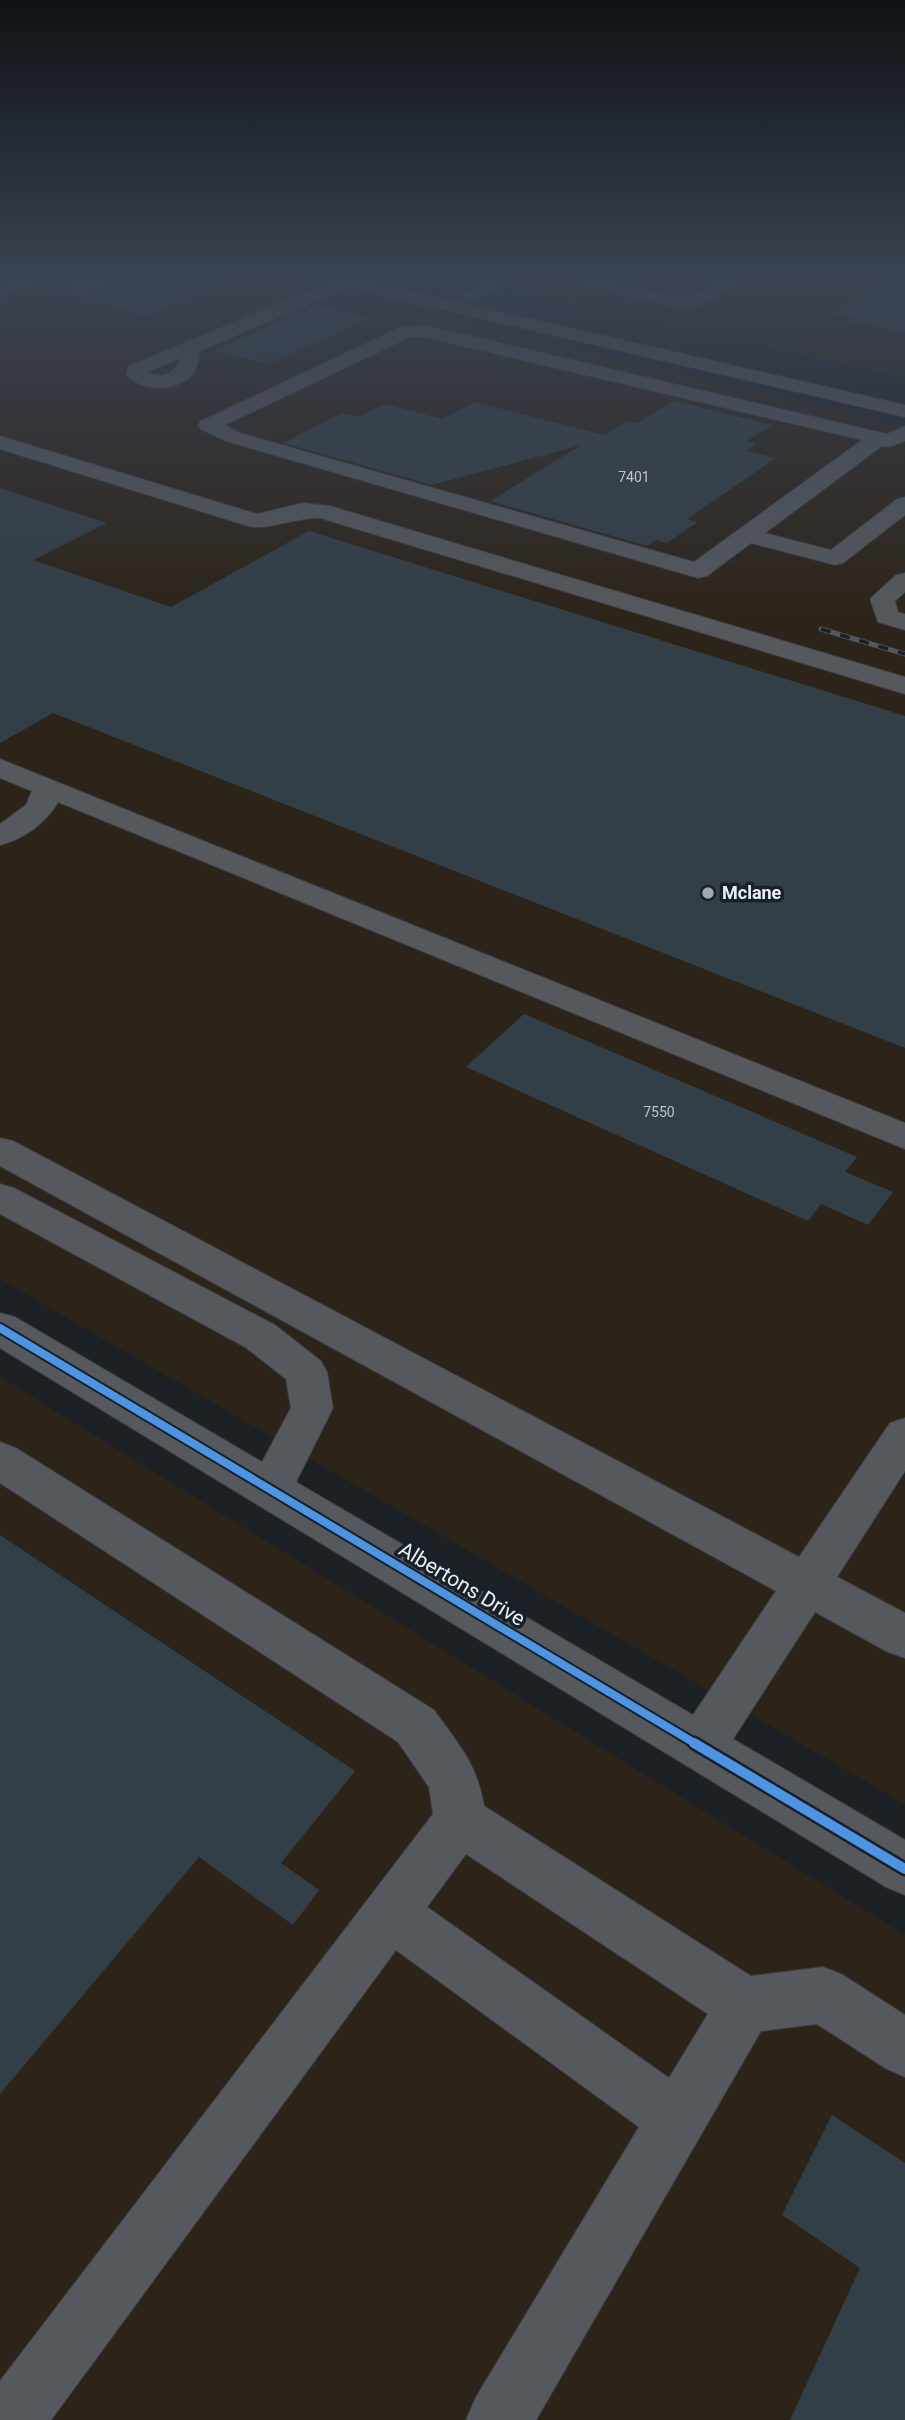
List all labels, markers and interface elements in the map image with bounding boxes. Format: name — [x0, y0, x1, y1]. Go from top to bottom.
house number: 7401 — [618, 469, 650, 485]
place label: Mclane — [722, 882, 782, 903]
marker: Mclane — [700, 885, 716, 901]
house number: 7550 — [643, 1104, 675, 1120]
street label: Albertons Drive — [395, 1537, 529, 1631]

